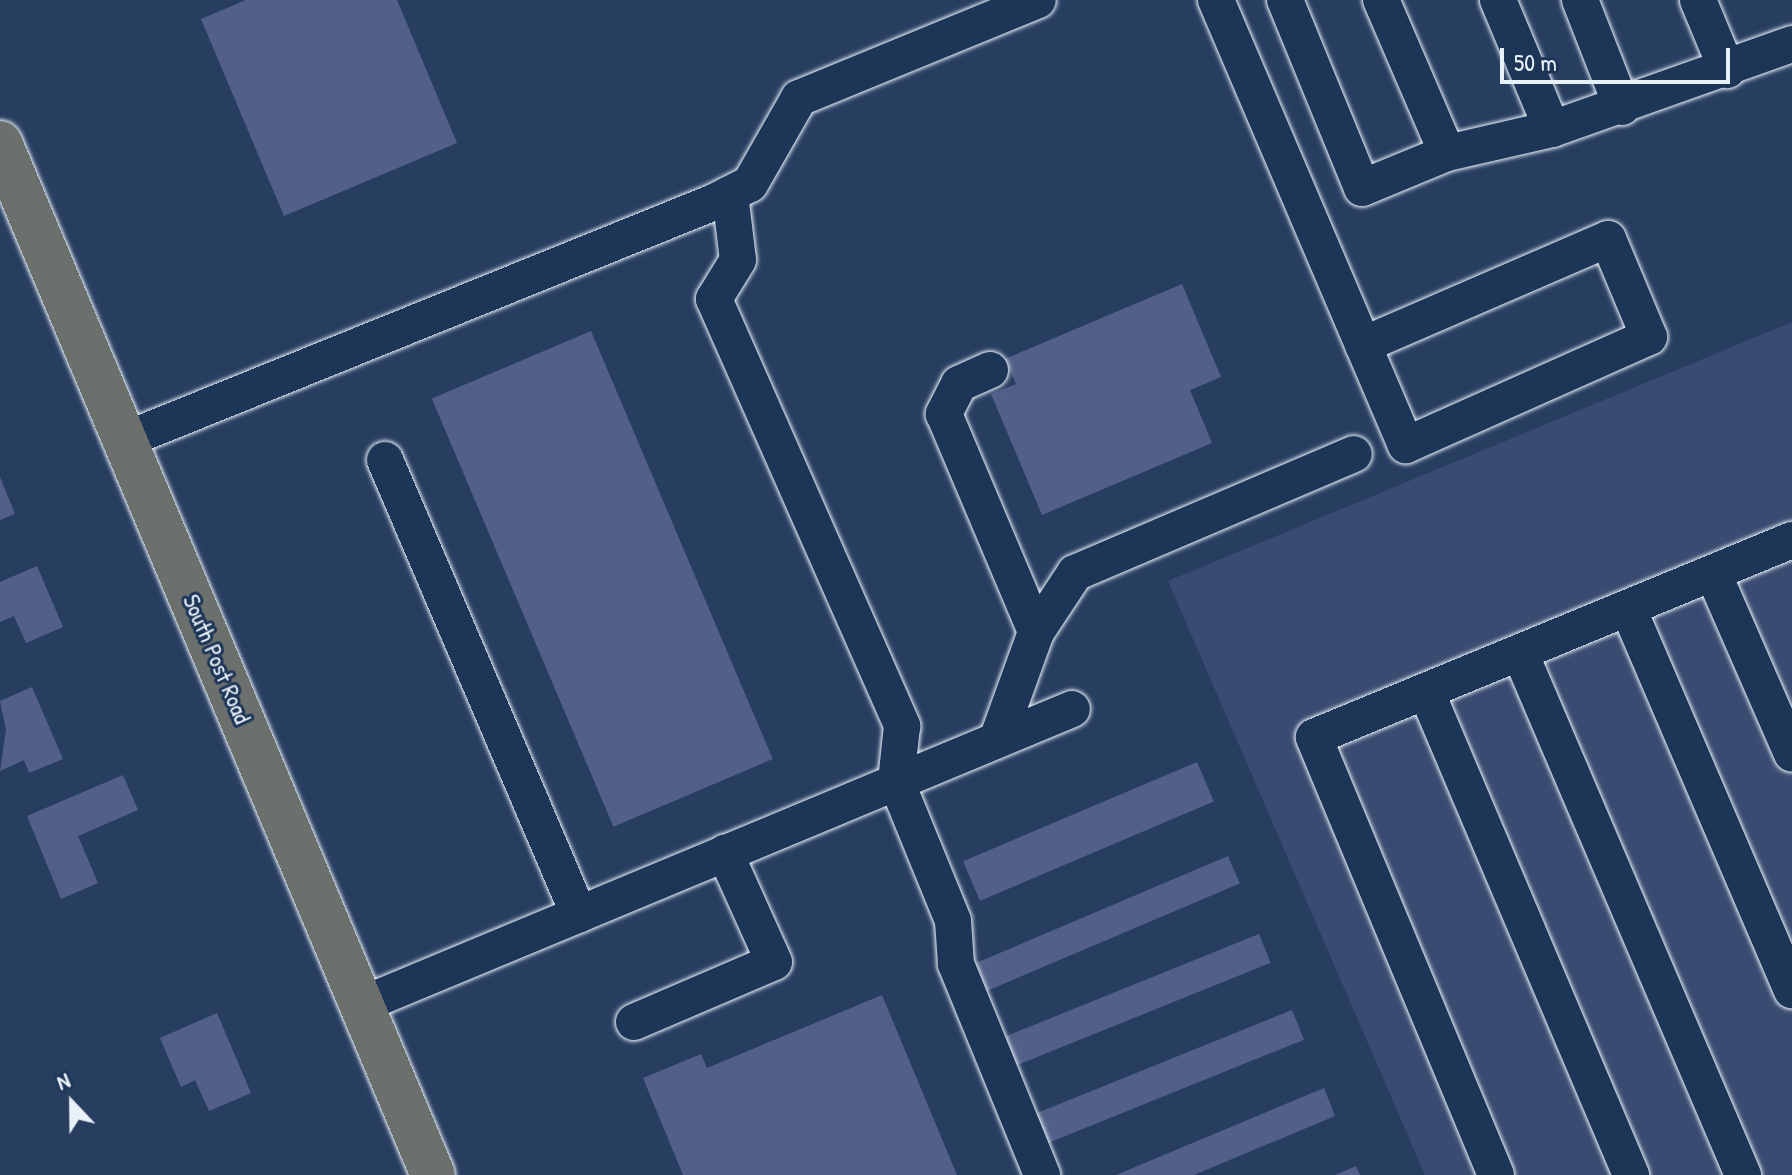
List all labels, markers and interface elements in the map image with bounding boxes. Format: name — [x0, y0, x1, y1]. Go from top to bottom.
scale bar — [1504, 32, 1734, 82]
text: 50 m — [1514, 46, 1557, 78]
street label: South Post Road — [177, 590, 257, 728]
north arrow — [32, 1063, 112, 1143]
text: N — [52, 1065, 74, 1097]

